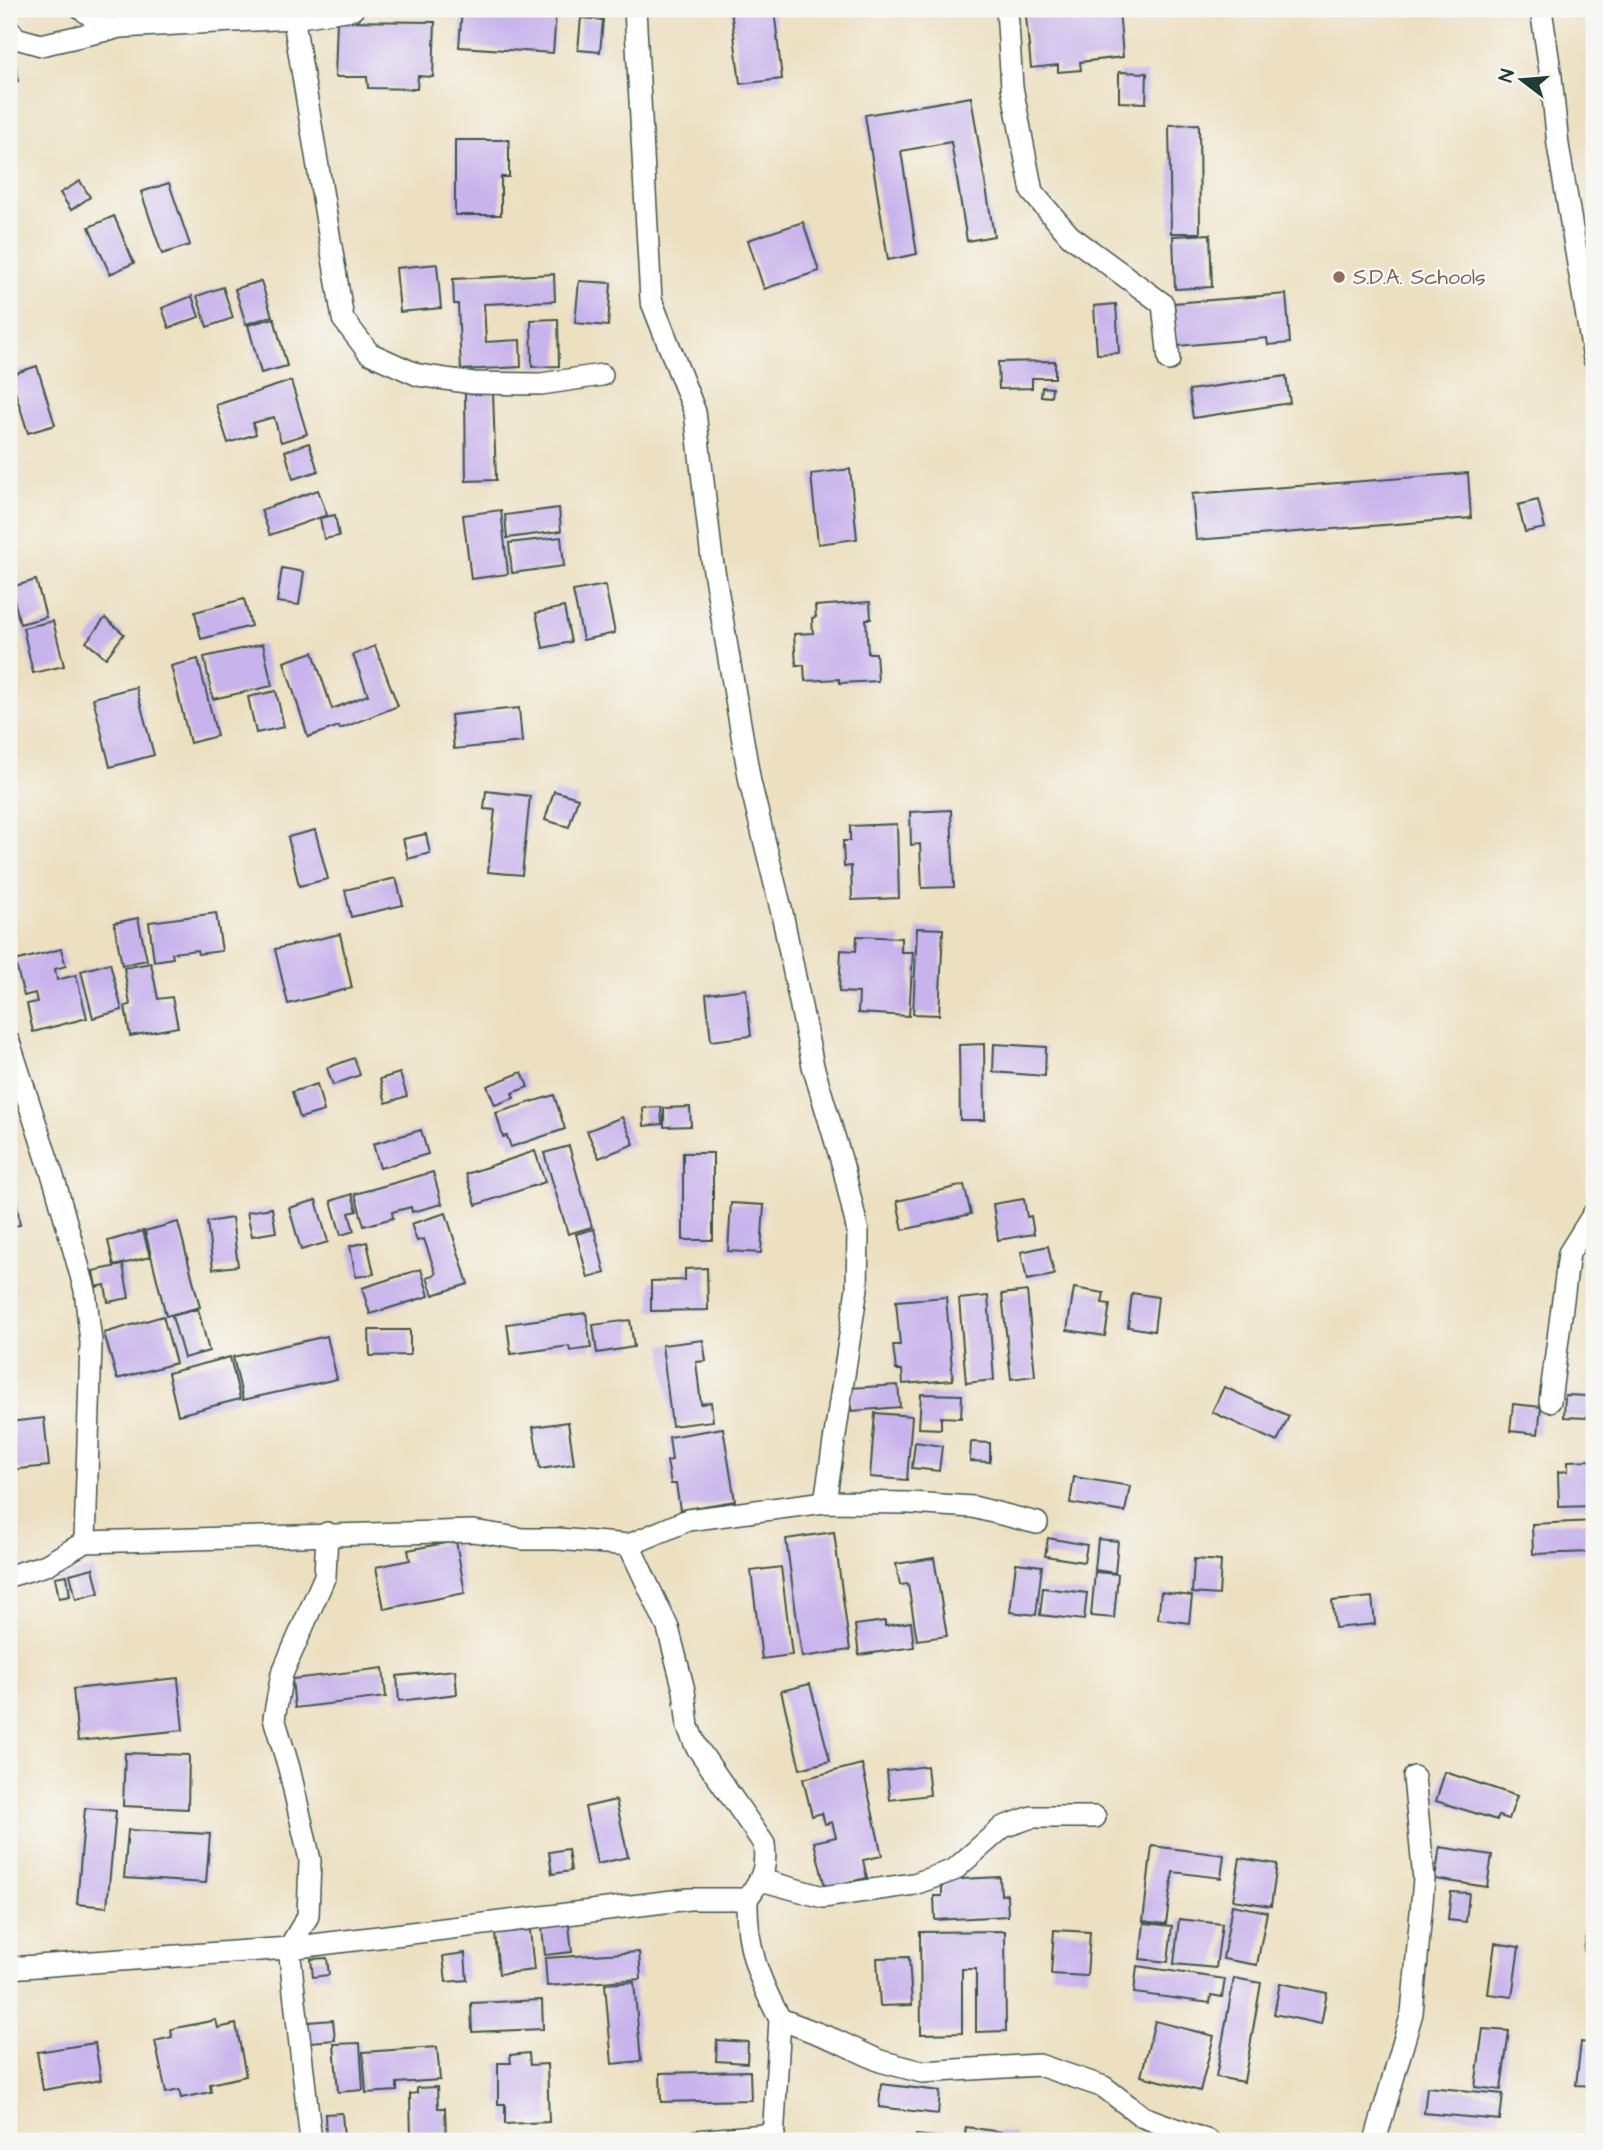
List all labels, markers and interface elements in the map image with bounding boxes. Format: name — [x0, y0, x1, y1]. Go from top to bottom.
north arrow — [1488, 46, 1558, 116]
text: N — [1492, 66, 1522, 85]
place label: S.D.A. Schools — [1353, 263, 1485, 292]
marker: S.D.A. Schools — [1331, 269, 1347, 285]

